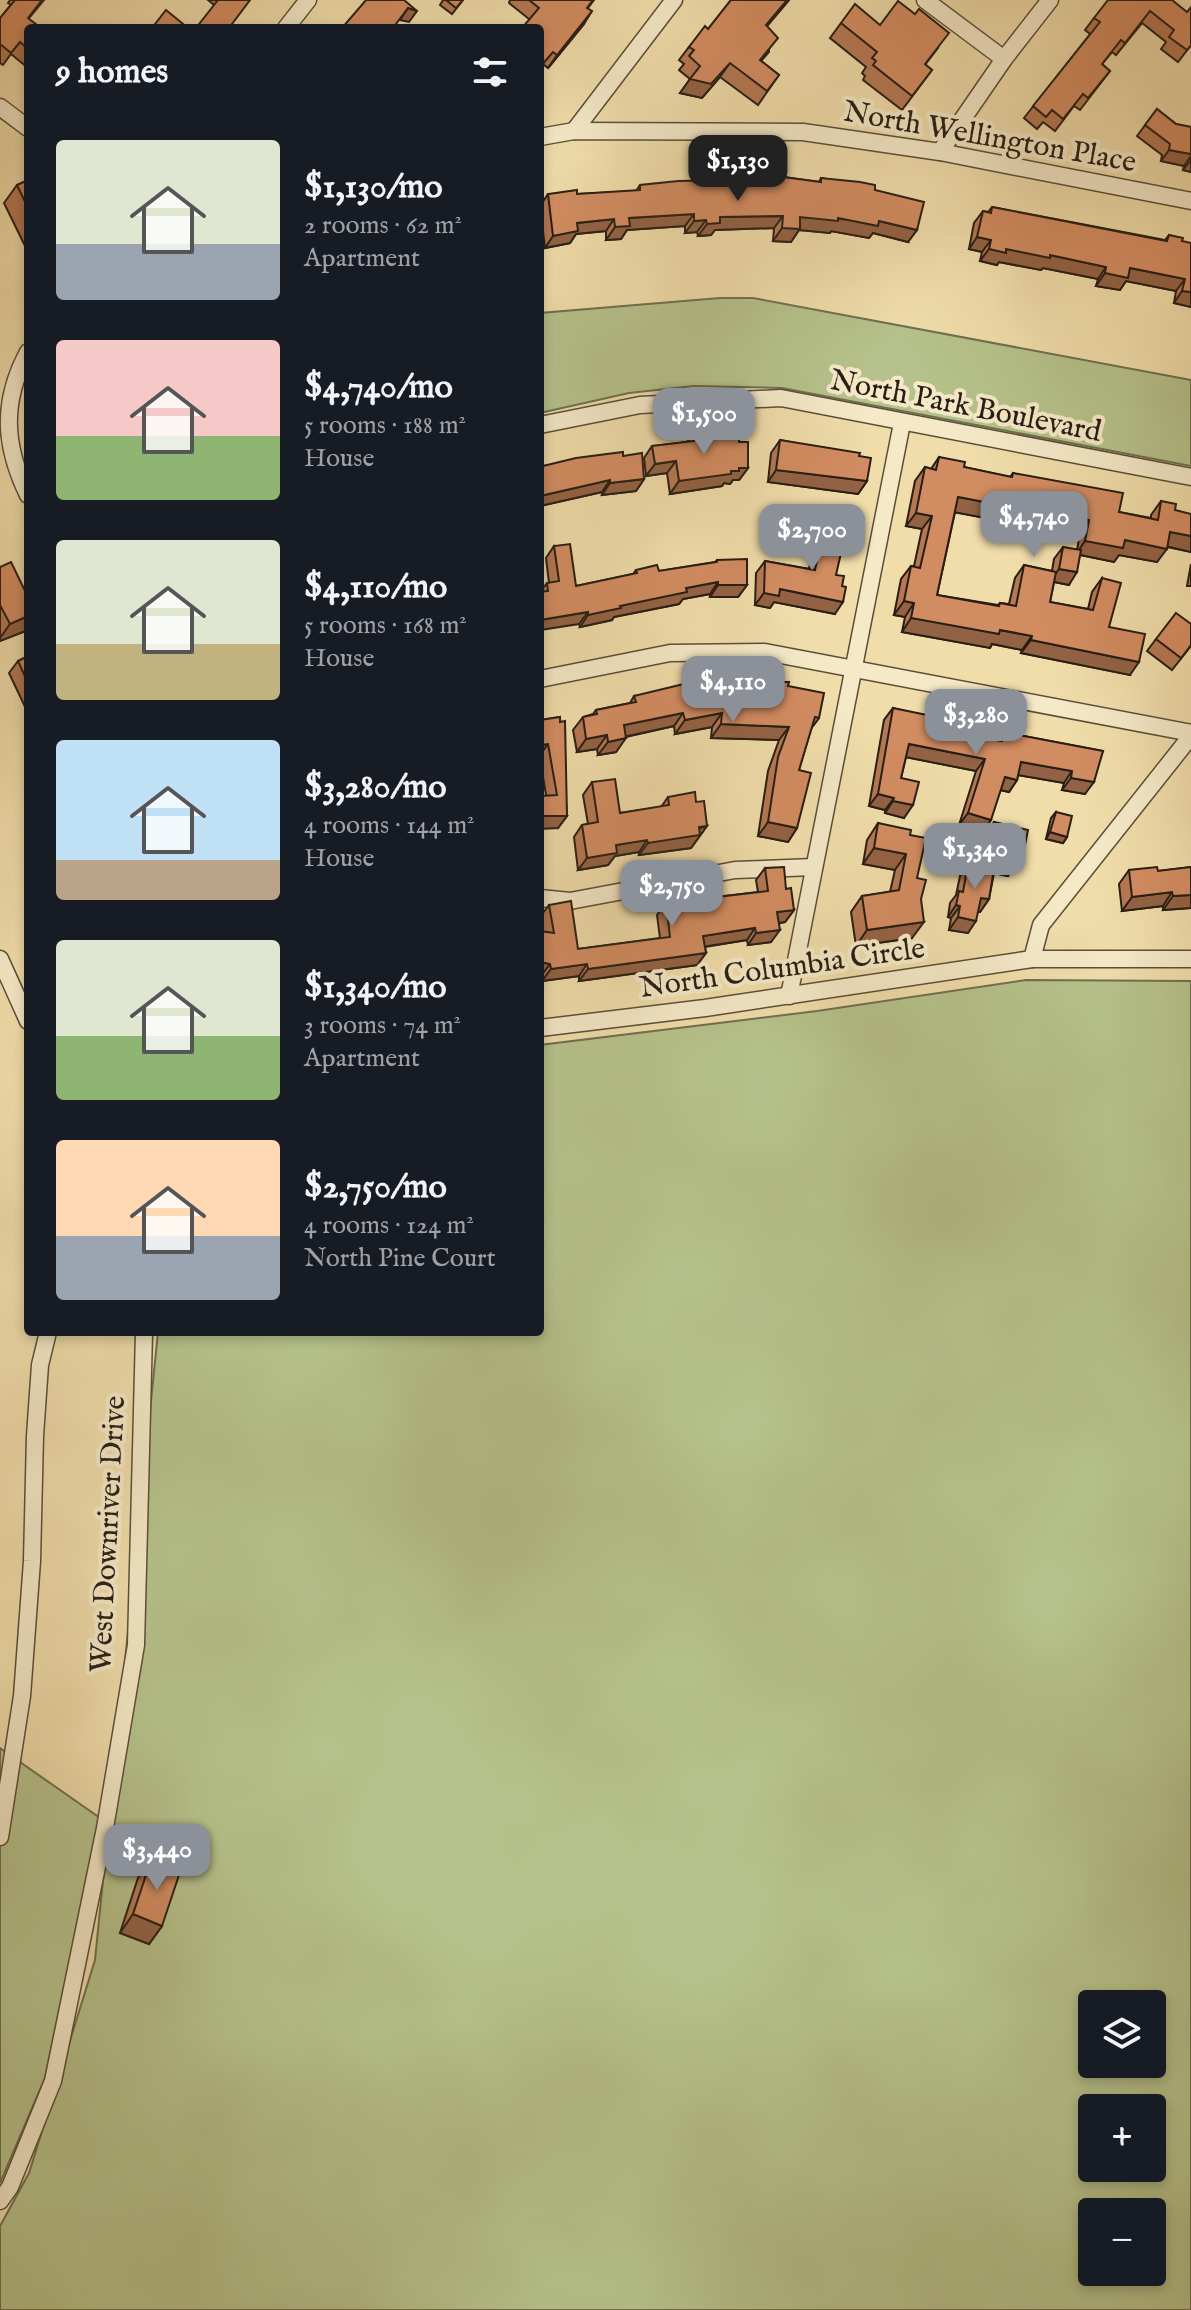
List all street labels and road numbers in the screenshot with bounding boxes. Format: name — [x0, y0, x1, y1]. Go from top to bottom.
street label: North Wellington Place — [840, 93, 1139, 182]
street label: North Park Boulevard — [827, 362, 1105, 452]
street label: North Columbia Circle — [637, 930, 927, 1008]
street label: West Downriver Drive — [83, 1395, 135, 1673]

